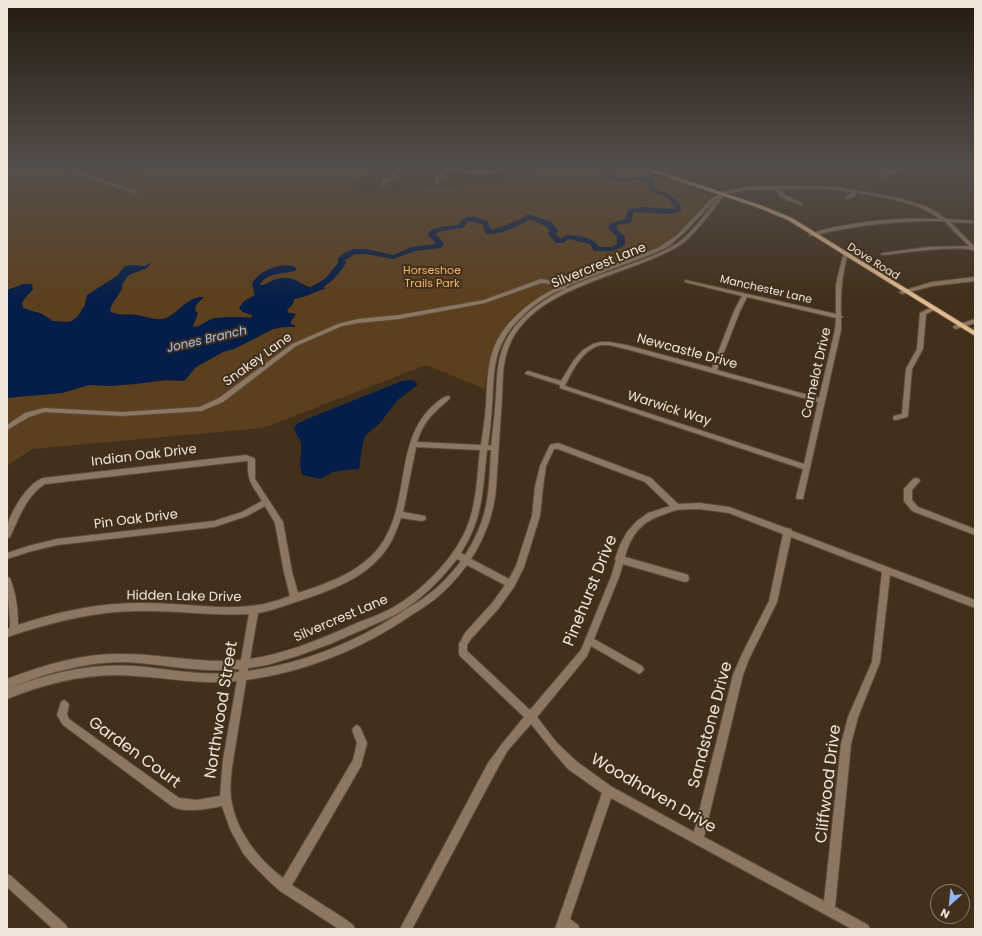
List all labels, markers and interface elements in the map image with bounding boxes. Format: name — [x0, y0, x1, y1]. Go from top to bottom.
street label: Silvercrest Lane — [549, 240, 649, 292]
street label: Dove Road — [844, 241, 902, 283]
park label: Horseshoe Trails Park — [403, 264, 461, 290]
street label: Manchester Lane — [719, 273, 813, 307]
water label: Jones Branch — [166, 324, 248, 356]
street label: Camelot Drive — [799, 326, 835, 420]
street label: Snakey Lane — [221, 330, 295, 390]
street label: Newcastle Drive — [635, 331, 739, 373]
street label: Warwick Way — [625, 388, 713, 430]
street label: Indian Oak Drive — [91, 442, 197, 470]
street label: Pin Oak Drive — [93, 507, 179, 533]
street label: Pinehurst Drive — [560, 533, 622, 649]
street label: Hidden Lake Drive — [126, 588, 242, 606]
street label: Silvercrest Lane — [292, 592, 390, 646]
street label: Northwood Street — [202, 640, 242, 780]
street label: Sandstone Drive — [685, 660, 737, 790]
street label: Garden Court — [84, 713, 184, 793]
street label: Cliffwood Drive — [812, 723, 846, 845]
street label: Woodhaven Drive — [587, 750, 719, 838]
north arrow — [930, 884, 970, 924]
text: N — [938, 905, 952, 923]

